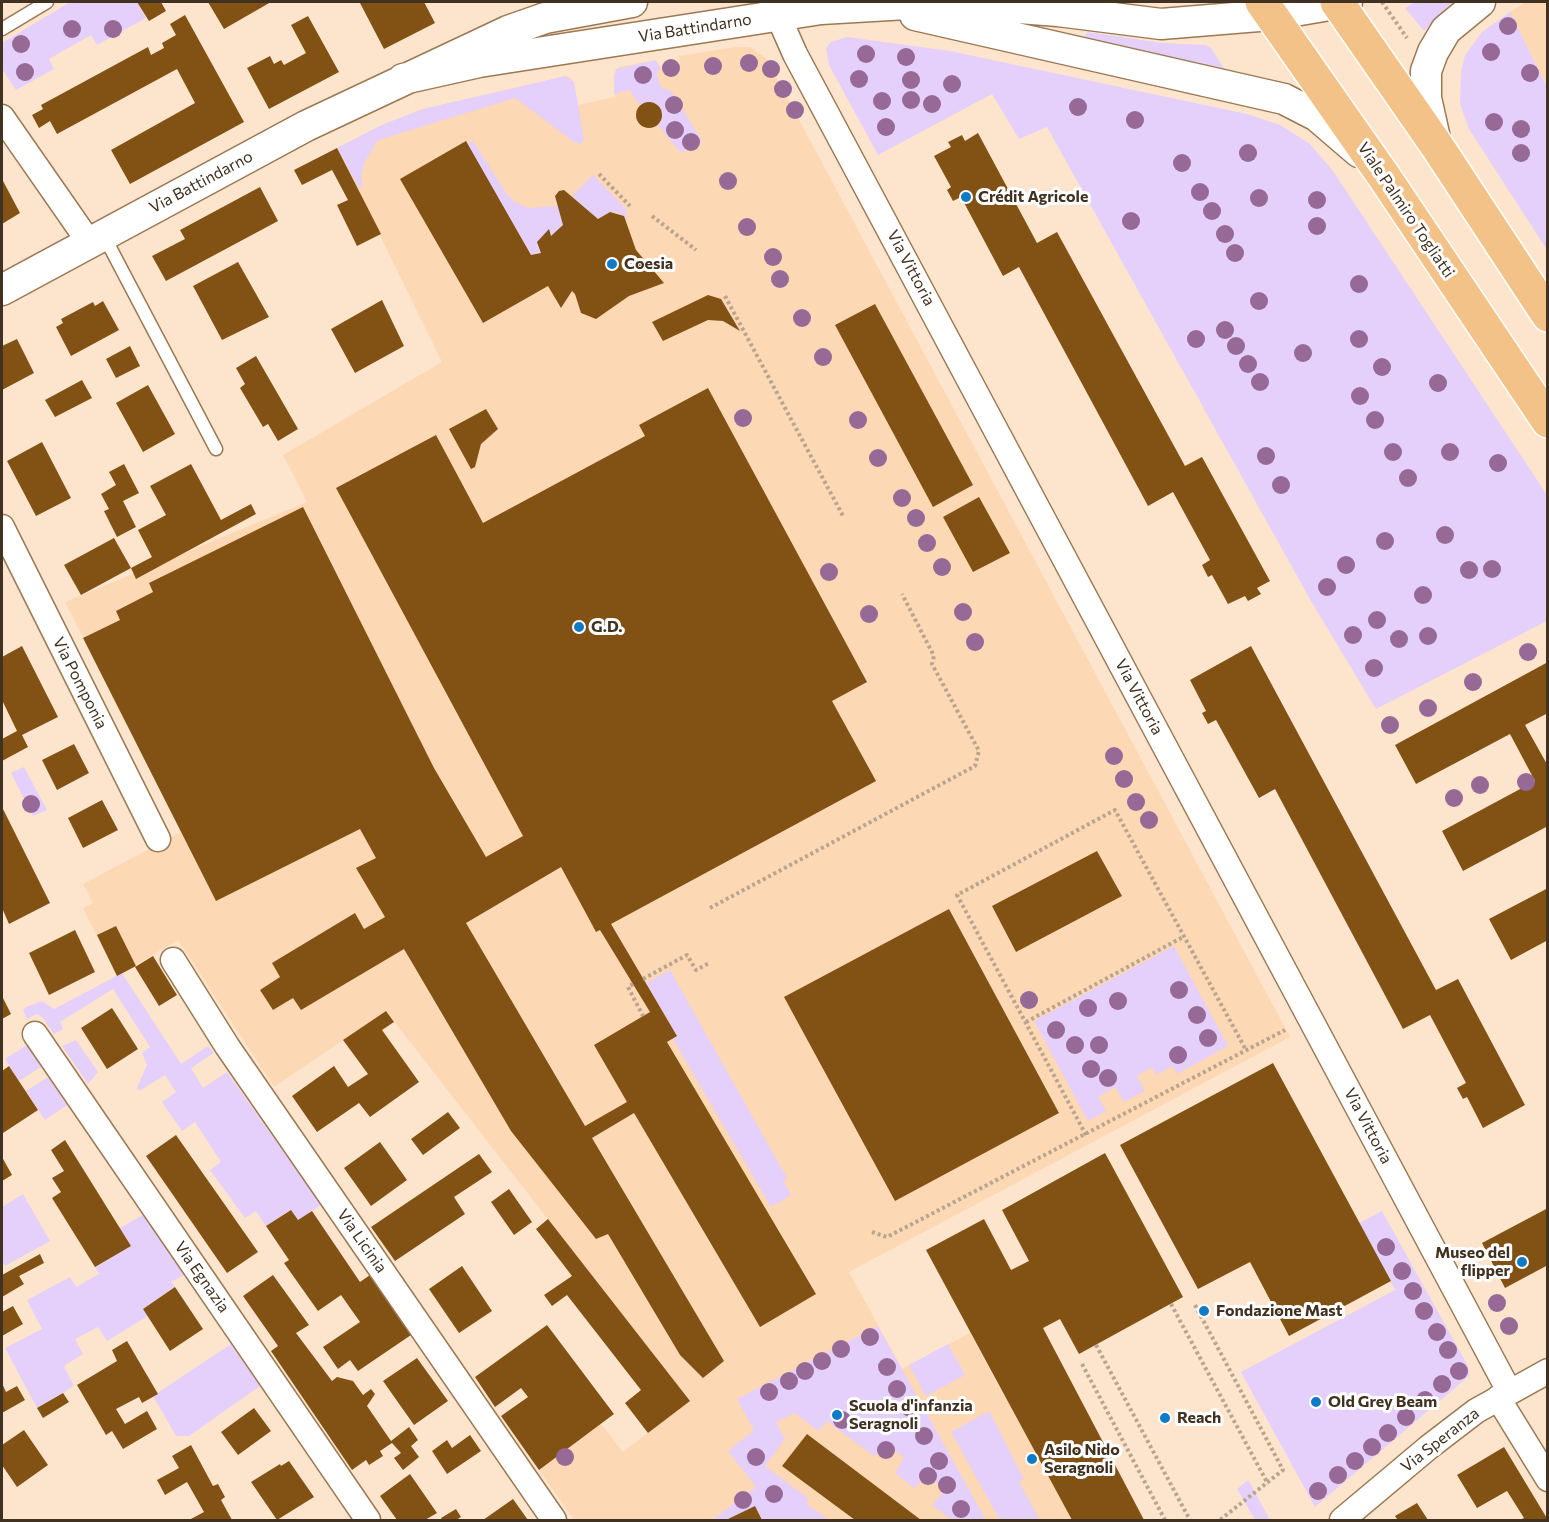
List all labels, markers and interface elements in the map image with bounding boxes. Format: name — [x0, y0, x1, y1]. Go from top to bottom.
street label: Via Battindarno — [637, 10, 753, 46]
street label: Viale Palmiro Togliatti — [1353, 139, 1459, 281]
street label: Via Battindarno — [146, 147, 256, 217]
place label: Crédit Agricole — [978, 187, 1088, 207]
marker: Crédit Agricole — [959, 190, 973, 204]
street label: Via Vittoria — [883, 227, 939, 309]
place label: Coesia — [624, 254, 673, 274]
marker: Coesia — [605, 257, 619, 271]
place label: G.D. — [591, 617, 622, 637]
marker: G.D. — [572, 620, 586, 634]
street label: Via Pomponia — [49, 634, 111, 732]
street label: Via Vittoria — [1111, 656, 1167, 738]
street label: Via Vittoria — [1340, 1085, 1396, 1167]
street label: Via Licinia — [333, 1205, 391, 1277]
street label: Via Egnazia — [170, 1238, 234, 1316]
place label: Museo del flipper — [1435, 1243, 1510, 1281]
marker: Museo del flipper — [1515, 1255, 1529, 1269]
place label: Fondazione Mast — [1216, 1301, 1342, 1321]
marker: Fondazione Mast — [1197, 1304, 1211, 1318]
place label: Old Grey Beam — [1328, 1392, 1437, 1412]
marker: Old Grey Beam — [1309, 1395, 1323, 1409]
place label: Scuola d'infanzia Seragnoli — [849, 1396, 973, 1434]
street label: Via Speranza — [1397, 1404, 1483, 1476]
marker: Scuola d'infanzia Seragnoli — [830, 1408, 844, 1422]
place label: Reach — [1177, 1408, 1221, 1428]
marker: Reach — [1158, 1411, 1172, 1425]
place label: Asilo Nido Seragnoli — [1044, 1440, 1120, 1478]
marker: Asilo Nido Seragnoli — [1025, 1452, 1039, 1466]

